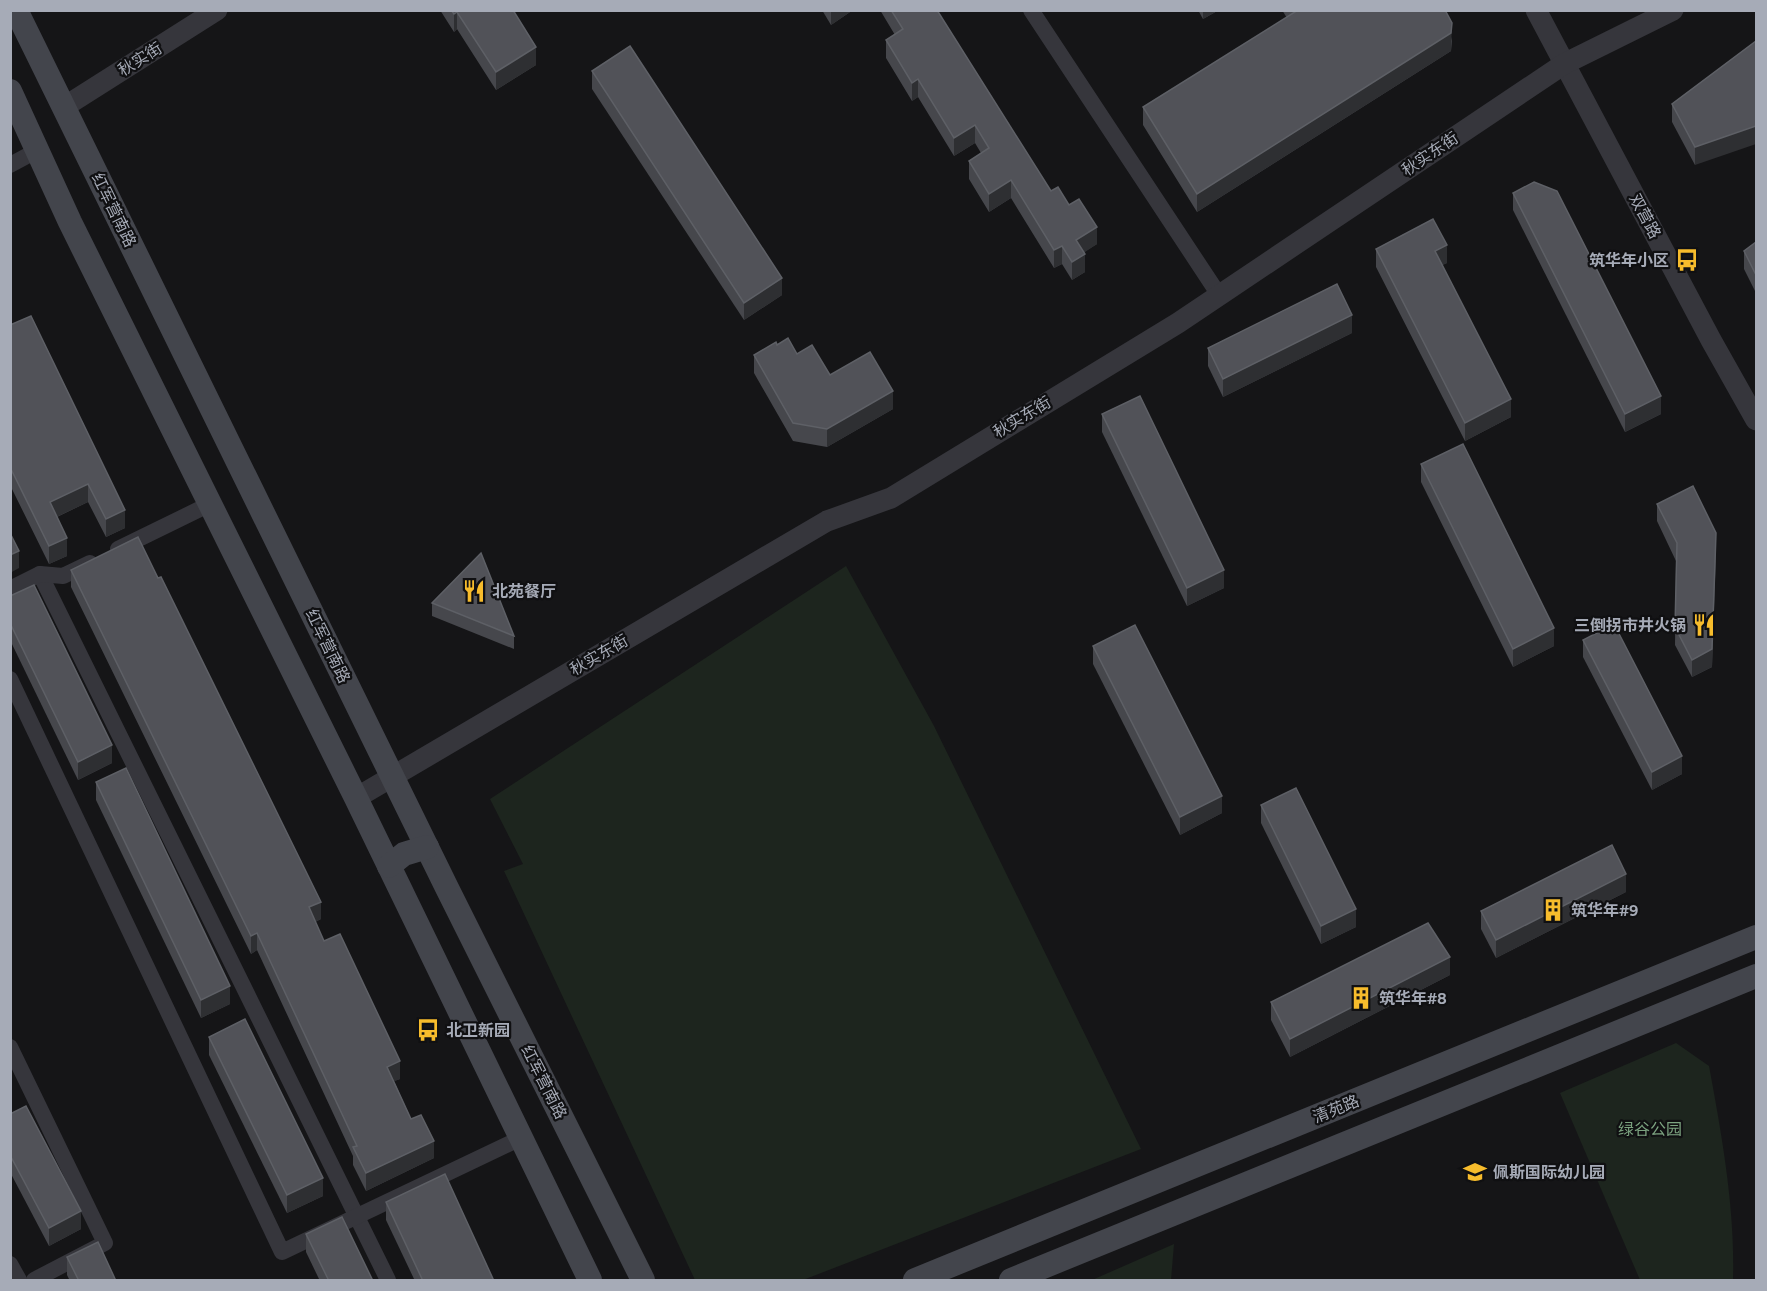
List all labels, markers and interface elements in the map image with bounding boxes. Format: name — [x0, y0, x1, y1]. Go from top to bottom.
street label: 秋实街 — [115, 38, 165, 80]
street label: 秋实东街 — [1398, 128, 1462, 180]
street label: 红军营南路 — [88, 170, 140, 250]
street label: 双营路 — [1625, 190, 1665, 242]
bus stop icon: 筑华年小区 — [1674, 247, 1700, 273]
place label: 筑华年小区 — [1589, 251, 1669, 270]
street label: 秋实东街 — [990, 392, 1054, 442]
restaurant icon: 北苑餐厅 — [461, 578, 487, 604]
place label: 北苑餐厅 — [492, 582, 556, 601]
street label: 红军营南路 — [302, 606, 354, 686]
restaurant icon: 三倒拐市井火锅 — [1691, 612, 1717, 638]
place label: 三倒拐市井火锅 — [1574, 616, 1686, 635]
street label: 秋实东街 — [567, 631, 631, 679]
building icon: 筑华年#9 — [1540, 897, 1566, 923]
place label: 筑华年#9 — [1571, 901, 1638, 920]
building icon: 筑华年#8 — [1348, 985, 1374, 1011]
place label: 筑华年#8 — [1379, 989, 1447, 1008]
bus stop icon: 北卫新园 — [415, 1017, 441, 1043]
place label: 北卫新园 — [446, 1021, 510, 1040]
street label: 红军营南路 — [517, 1042, 571, 1122]
street label: 清苑路 — [1310, 1091, 1362, 1127]
park label: 绿谷公园 — [1618, 1120, 1682, 1139]
school or university icon: 佩斯国际幼儿园 — [1462, 1159, 1488, 1185]
place label: 佩斯国际幼儿园 — [1493, 1163, 1605, 1182]

